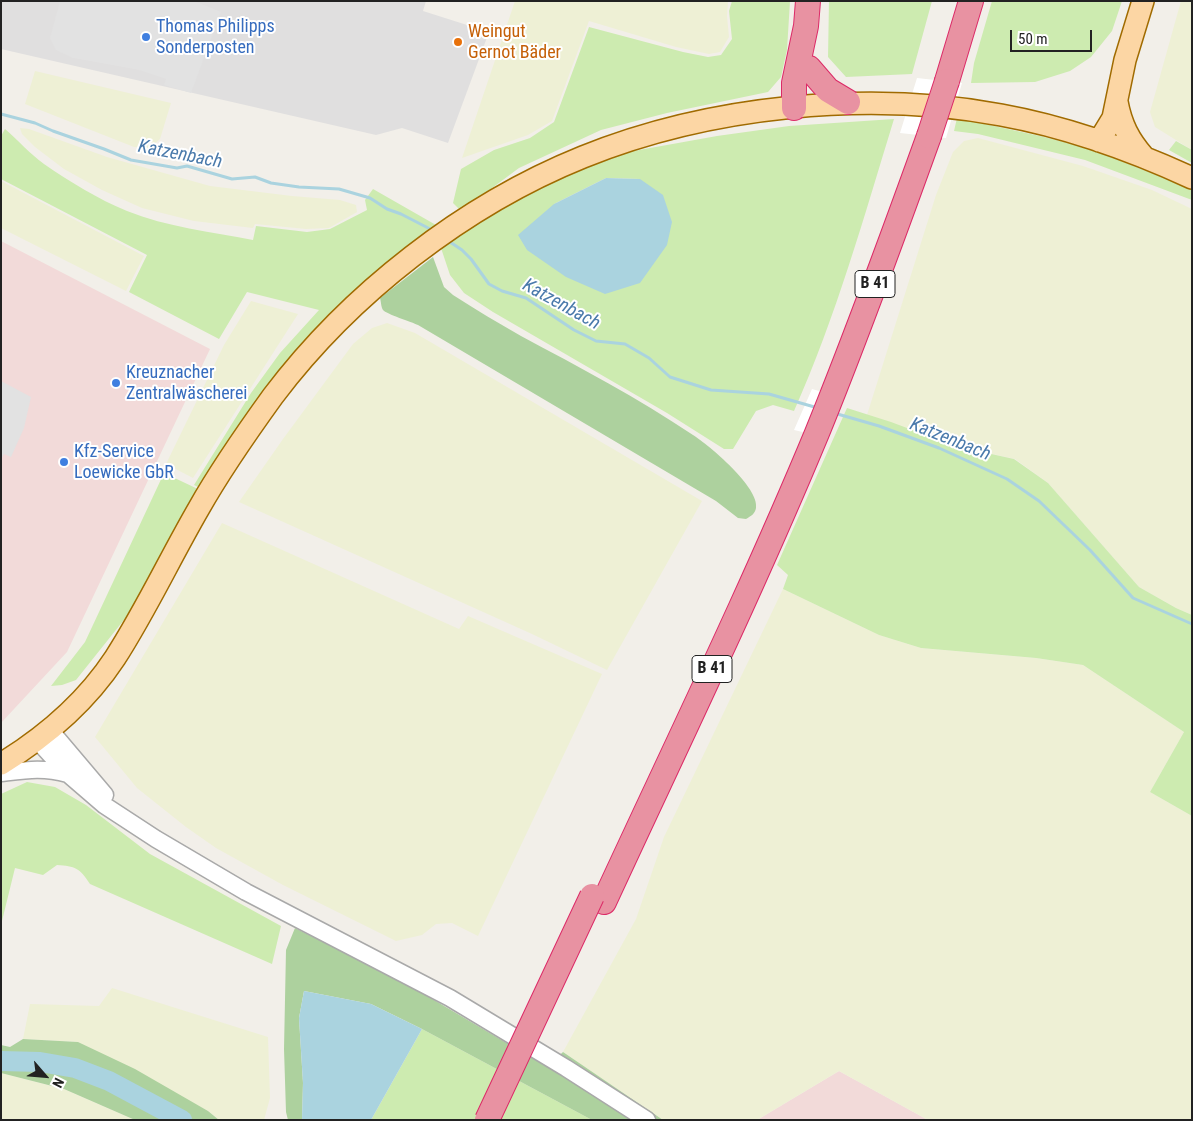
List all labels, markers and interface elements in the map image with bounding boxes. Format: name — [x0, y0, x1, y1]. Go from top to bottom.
place label: Thomas Philipps Sonderposten — [156, 16, 275, 58]
scale bar — [1013, 20, 1096, 52]
place label: Weingut Gernot Bäder — [468, 21, 561, 64]
text: 50 m — [1018, 30, 1048, 48]
marker: Thomas Philipps Sonderposten — [140, 31, 152, 43]
marker: Weingut Gernot Bäder — [452, 36, 464, 48]
water label: Katzenbach — [136, 136, 224, 174]
road number: B 41 — [855, 270, 895, 298]
water label: Katzenbach — [518, 274, 604, 336]
place label: Kreuznacher Zentralwäscherei — [126, 362, 247, 404]
marker: Kreuznacher Zentralwäscherei — [110, 377, 122, 389]
water label: Katzenbach — [906, 413, 994, 467]
place label: Kfz-Service Loewicke GbR — [74, 441, 174, 484]
marker: Kfz-Service Loewicke GbR — [58, 456, 70, 468]
road number: B 41 — [692, 656, 732, 682]
north arrow — [20, 1051, 70, 1101]
text: N — [49, 1075, 67, 1090]

